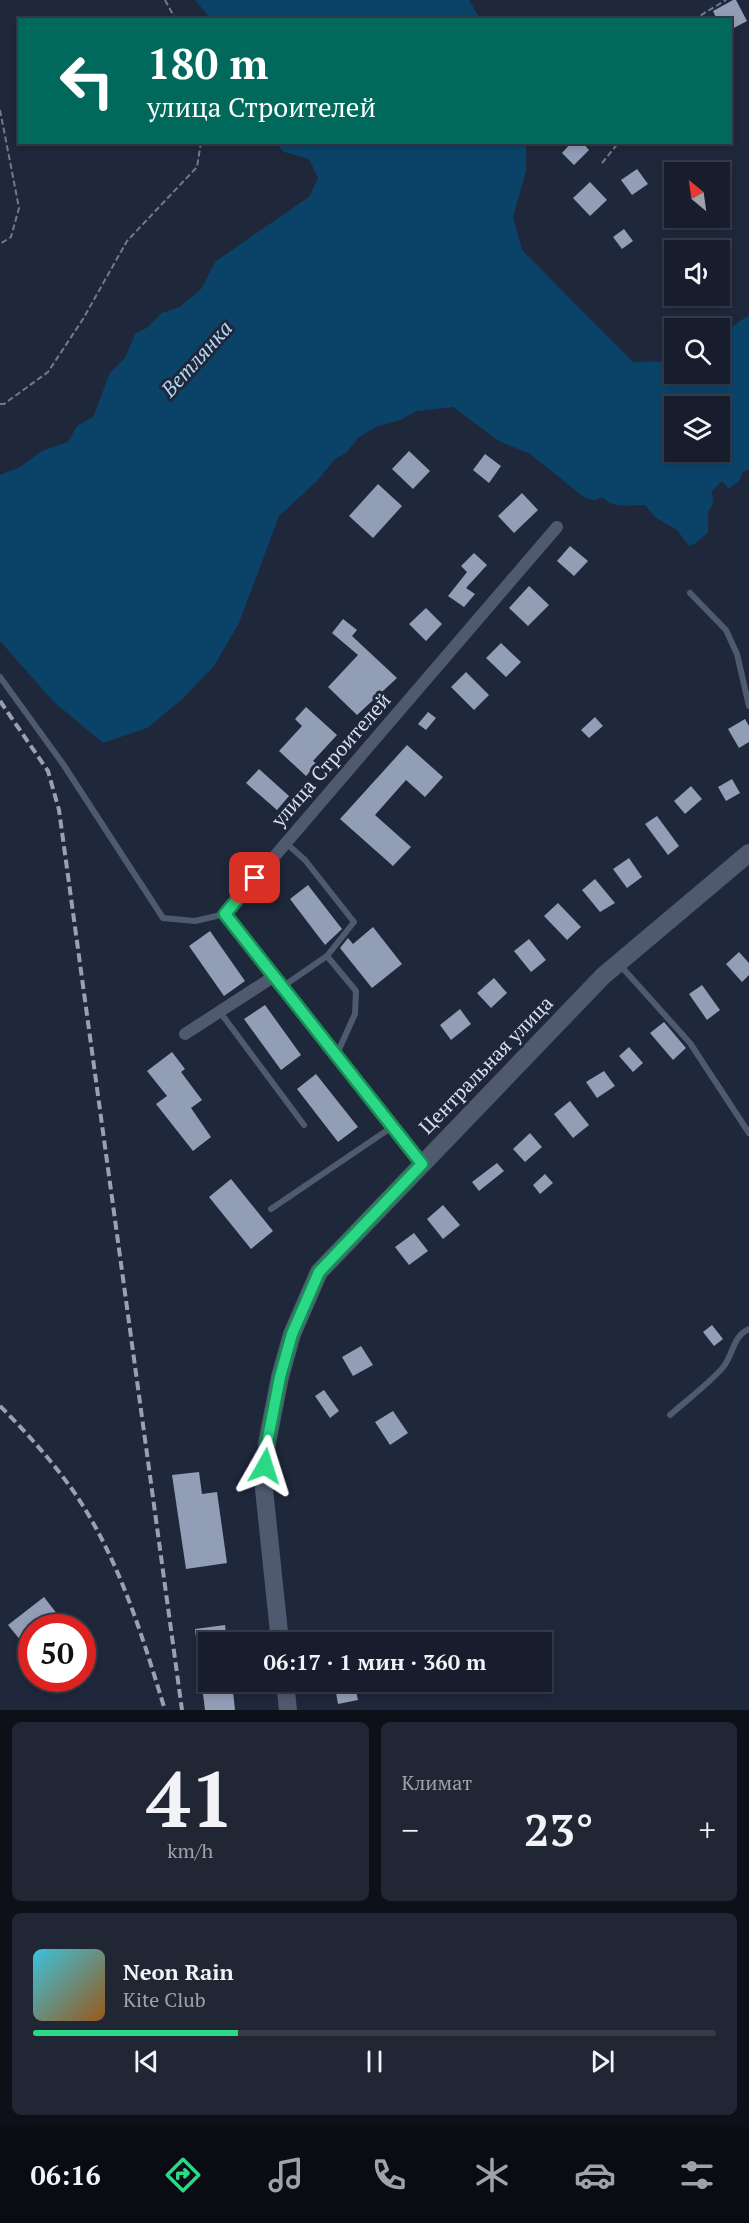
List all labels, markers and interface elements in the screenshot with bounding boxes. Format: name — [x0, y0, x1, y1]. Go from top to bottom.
text: 180 m — [147, 35, 268, 91]
icon: left — [48, 42, 126, 120]
text: улица Строителей — [147, 89, 376, 125]
north arrow — [664, 162, 730, 228]
map controls — [664, 162, 730, 462]
button: sound — [664, 240, 730, 306]
water label: Ветлянка — [154, 314, 238, 403]
button: search — [664, 318, 730, 384]
button: layers — [664, 396, 730, 462]
street label: улица Строителей — [264, 687, 396, 833]
pin — [229, 852, 280, 903]
icon: arrive — [238, 861, 271, 894]
street label: Центральная улица — [413, 990, 559, 1140]
position arrow — [233, 1434, 297, 1498]
speed limit sign: 50 — [18, 1614, 96, 1692]
text: 06:17 · 1 мин · 360 m — [264, 1647, 486, 1676]
text: 41 — [146, 1746, 234, 1849]
text: Климат — [402, 1769, 472, 1796]
text: 23° — [524, 1799, 593, 1859]
text: − — [402, 1808, 419, 1851]
text: + — [698, 1808, 716, 1851]
text: km/h — [167, 1837, 213, 1864]
text: Neon Rain — [123, 1957, 234, 1986]
text: Kite Club — [123, 1986, 206, 2013]
icon: previous — [130, 2045, 163, 2078]
icon: pause — [358, 2045, 391, 2078]
icon: next — [586, 2045, 619, 2078]
icon: directions — [162, 2154, 204, 2196]
icon: music — [265, 2154, 307, 2196]
icon: phone — [368, 2154, 410, 2196]
icon: climate — [471, 2154, 513, 2196]
icon: car — [574, 2154, 616, 2196]
icon: filters — [676, 2154, 718, 2196]
text: 06:16 — [30, 2157, 101, 2193]

